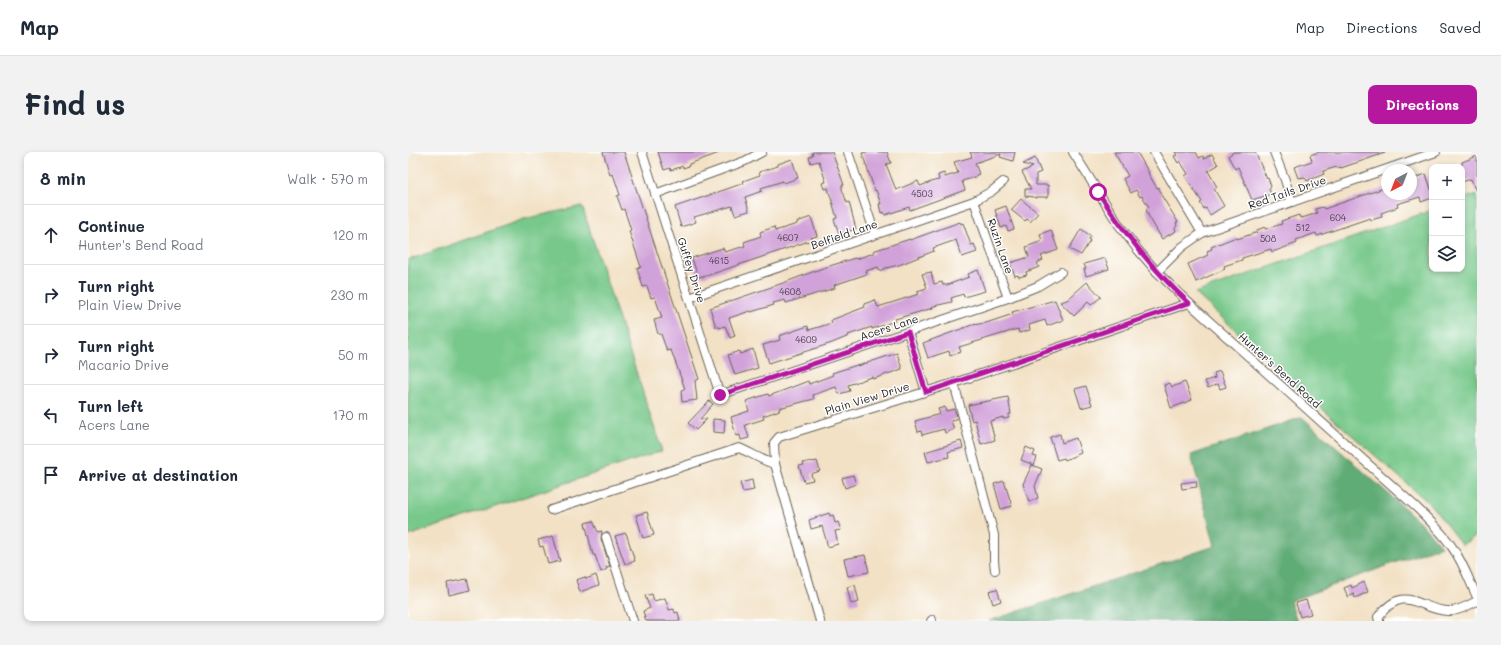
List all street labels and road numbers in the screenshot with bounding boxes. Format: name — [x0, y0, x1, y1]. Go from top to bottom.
street label: Red Tails Drive — [1246, 172, 1328, 212]
street label: Belfield Lane — [809, 216, 880, 252]
street label: Ruzin Lane — [985, 216, 1018, 276]
street label: Guffey Drive — [674, 235, 710, 305]
street label: Acers Lane — [858, 310, 920, 344]
street label: Hunter's Bend Road — [1236, 329, 1324, 411]
street label: Plain View Drive — [823, 378, 911, 418]

